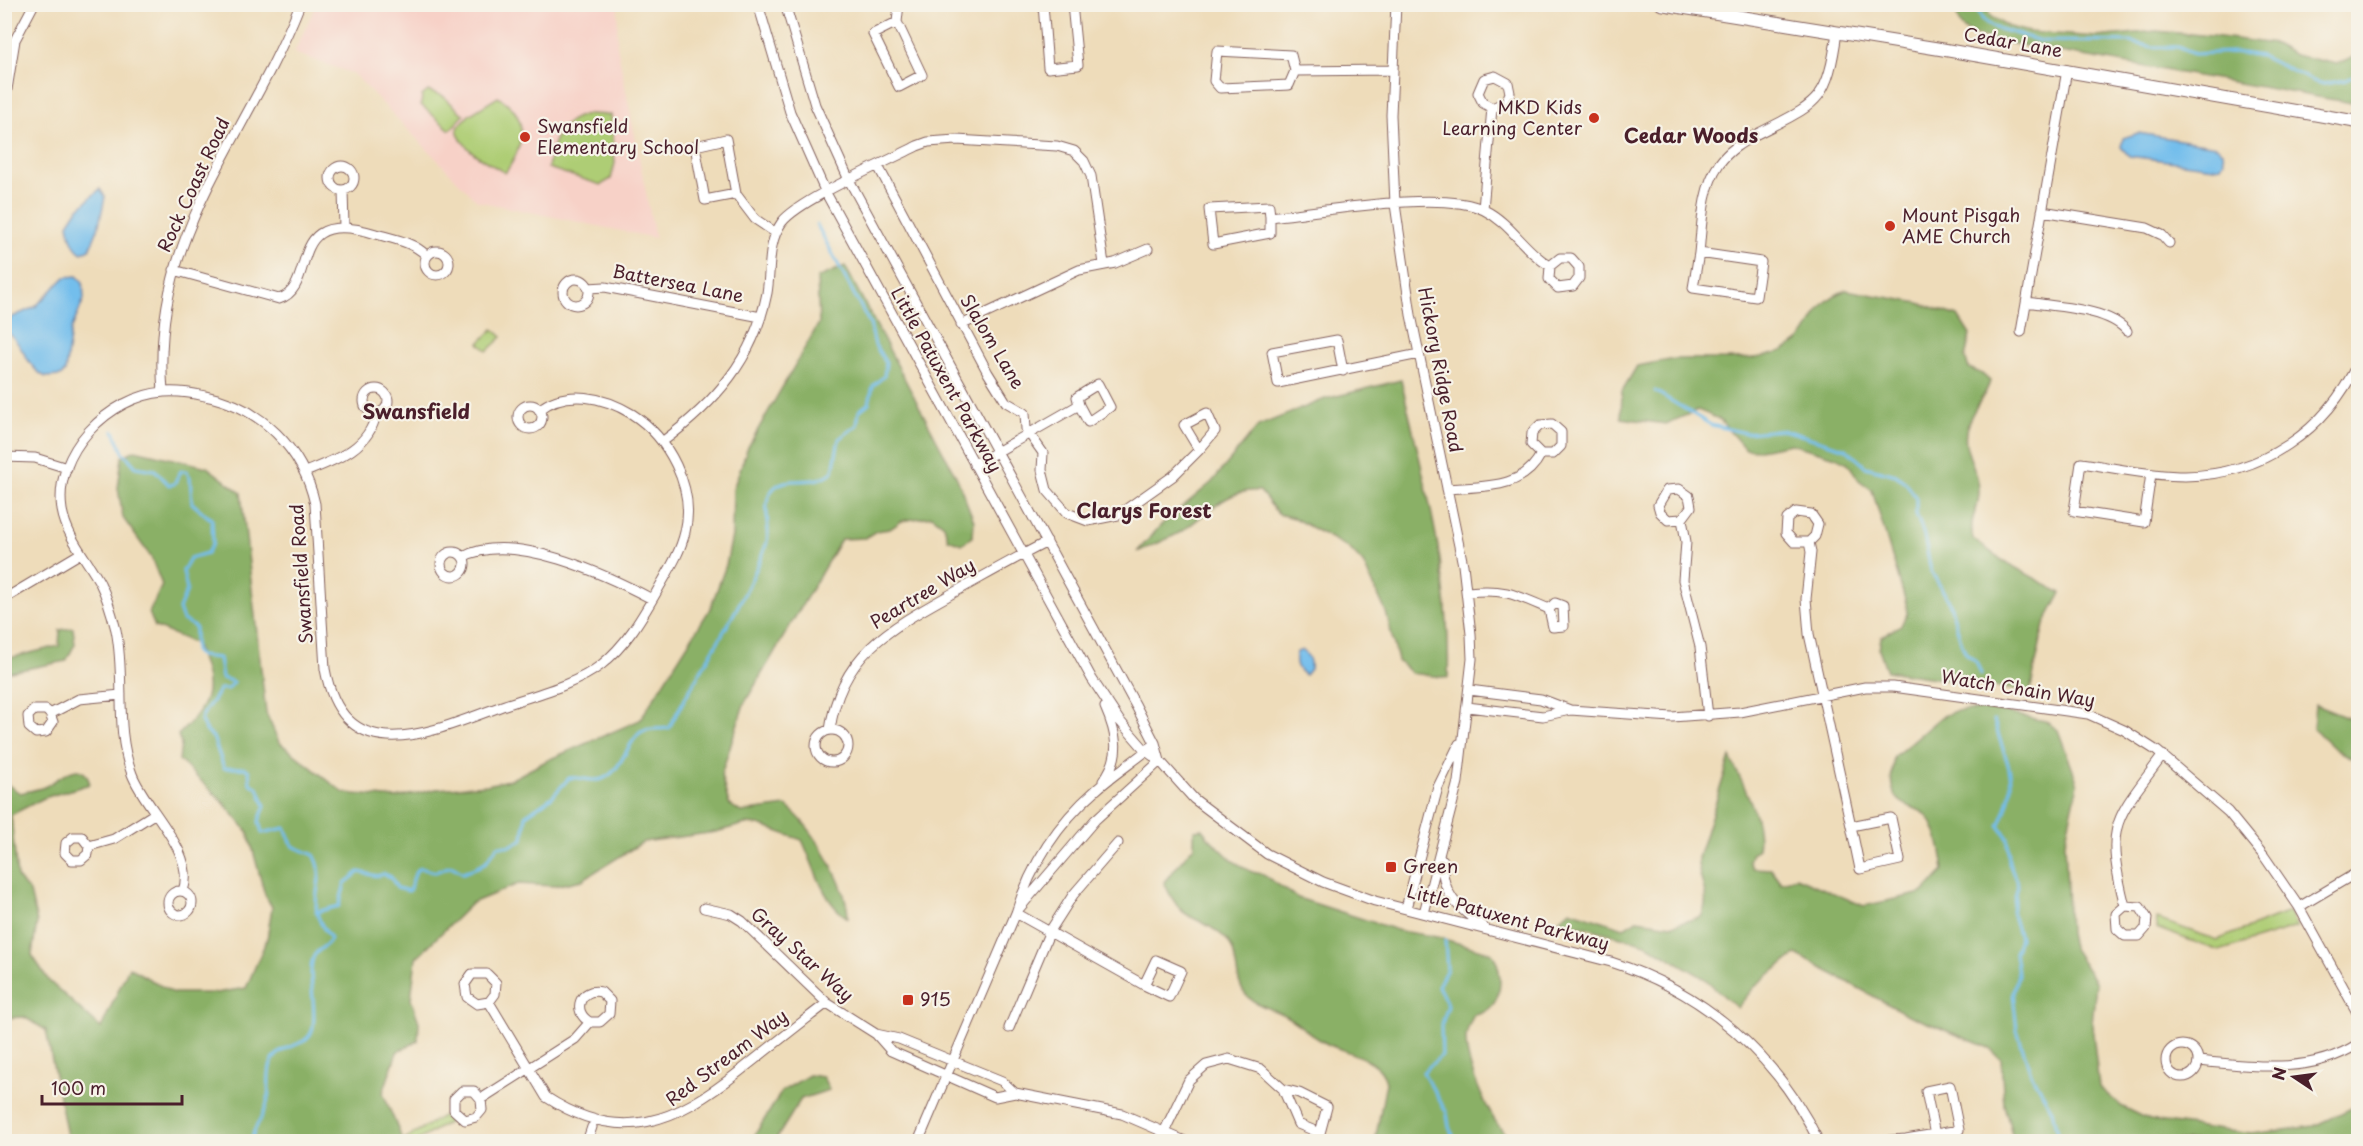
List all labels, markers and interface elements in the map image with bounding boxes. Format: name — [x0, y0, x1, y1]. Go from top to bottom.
street label: Cedar Lane — [1962, 20, 2065, 63]
place label: MKD Kids Learning Center — [1442, 93, 1583, 141]
marker: MKD Kids Learning Center — [1587, 111, 1601, 125]
place label: Swansfield Elementary School — [537, 112, 699, 160]
street label: Rock Coast Road — [150, 113, 236, 256]
district label: Cedar Woods — [1624, 120, 1759, 150]
marker: Swansfield Elementary School — [518, 130, 532, 144]
place label: Mount Pisgah AME Church — [1902, 201, 2020, 249]
marker: Mount Pisgah AME Church — [1883, 219, 1897, 233]
street label: Battersea Lane — [610, 257, 746, 308]
street label: Little Patuxent Parkway — [885, 282, 1010, 477]
street label: Hickory Ridge Road — [1412, 285, 1471, 455]
street label: Slalom Lane — [954, 289, 1032, 394]
district label: Swansfield — [362, 396, 470, 426]
district label: Clarys Forest — [1076, 495, 1212, 525]
street label: Swansfield Road — [282, 503, 319, 645]
street label: Peartree Way — [865, 551, 980, 635]
street label: Watch Chain Way — [1939, 662, 2097, 713]
place label: Green — [1403, 852, 1458, 879]
marker: Green — [1384, 860, 1398, 874]
street label: Little Patuxent Parkway — [1404, 877, 1612, 957]
street label: Gray Star Way — [745, 900, 861, 1008]
place label: 915 — [920, 985, 951, 1012]
marker: 915 — [901, 993, 915, 1007]
street label: Red Stream Way — [659, 1002, 793, 1112]
north arrow — [2264, 1047, 2324, 1107]
text: N — [2265, 1065, 2292, 1082]
scale bar — [42, 1068, 182, 1106]
text: 100 m — [51, 1074, 106, 1101]

